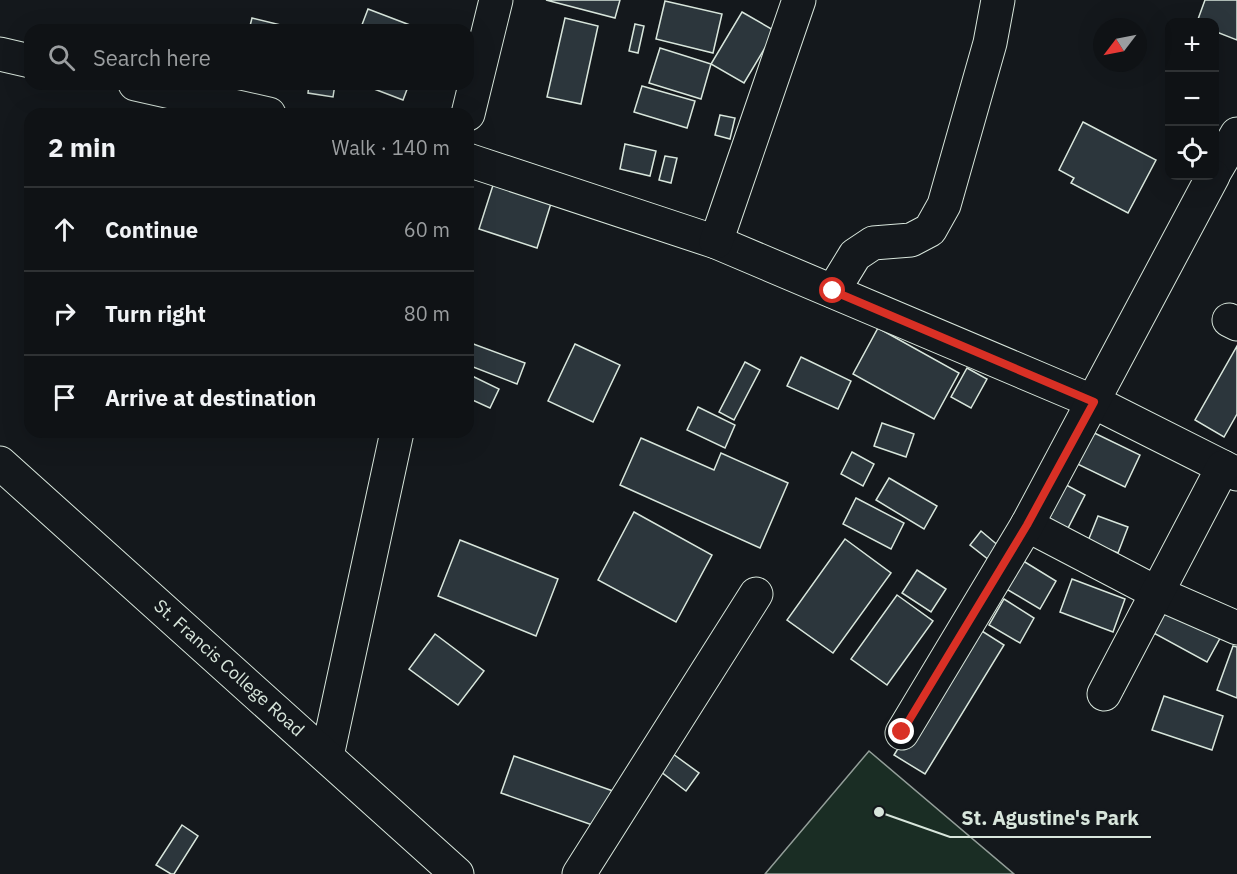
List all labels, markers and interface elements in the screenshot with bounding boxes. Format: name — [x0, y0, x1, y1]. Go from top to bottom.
north arrow — [1093, 18, 1147, 72]
map controls — [1165, 18, 1219, 180]
button: + — [1165, 18, 1219, 72]
search box — [24, 24, 474, 90]
icon: search — [45, 41, 78, 74]
text: Search here — [93, 43, 211, 72]
button: − — [1165, 72, 1219, 126]
button: locate — [1165, 126, 1219, 180]
text: 2 min — [48, 130, 116, 164]
text: Walk · 140 m — [332, 134, 450, 161]
icon: ahead — [48, 213, 81, 246]
text: Continue — [105, 215, 198, 244]
text: 60 m — [404, 216, 450, 243]
route start — [819, 277, 845, 303]
icon: right — [48, 297, 81, 330]
text: Turn right — [105, 299, 206, 328]
text: 80 m — [404, 300, 450, 327]
icon: arrive — [48, 381, 81, 414]
text: Arrive at destination — [105, 383, 316, 412]
street label: St. Francis College Road — [149, 594, 309, 741]
route end — [888, 718, 914, 744]
callout: St. Agustine's Park — [950, 799, 1151, 837]
text: St. Agustine's Park — [961, 804, 1139, 831]

